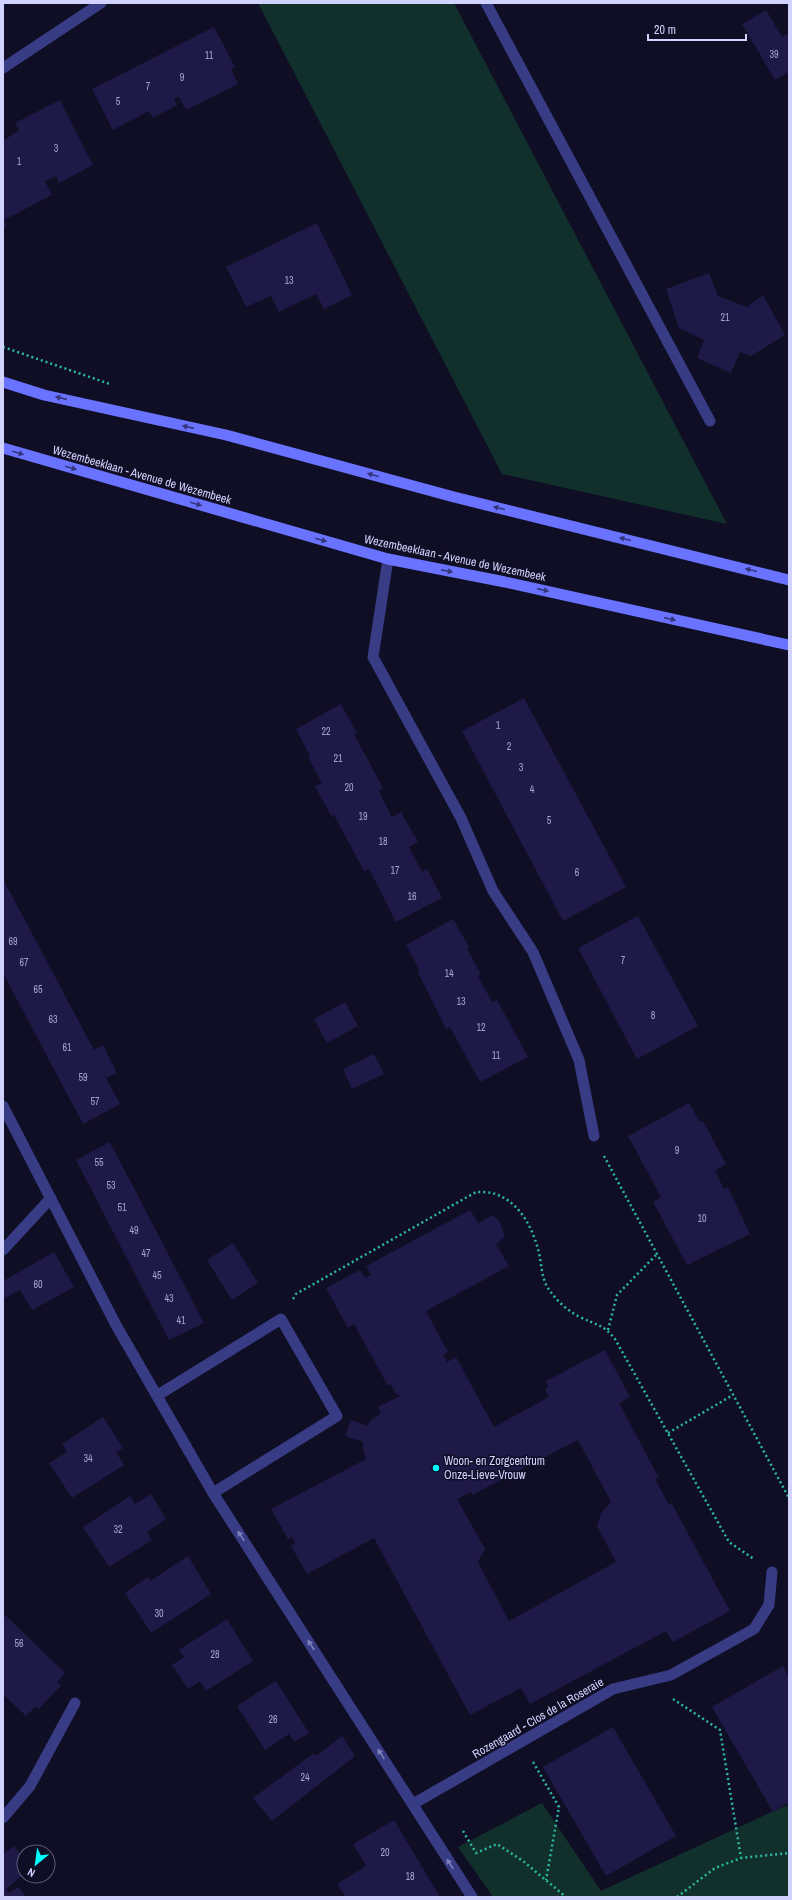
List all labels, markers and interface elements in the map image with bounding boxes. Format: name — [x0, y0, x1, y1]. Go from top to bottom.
scale bar — [648, 16, 746, 42]
text: 20 m — [654, 22, 676, 38]
house number: 39 — [769, 48, 779, 61]
house number: 11 — [205, 49, 214, 62]
house number: 9 — [180, 71, 185, 84]
house number: 7 — [146, 80, 151, 93]
house number: 5 — [116, 95, 121, 108]
house number: 3 — [54, 142, 59, 155]
house number: 1 — [17, 155, 22, 168]
house number: 13 — [284, 274, 294, 287]
house number: 21 — [720, 311, 730, 324]
one-way arrow — [54, 395, 67, 401]
one-way arrow — [181, 423, 194, 429]
street label: Wezembeeklaan - Avenue de Wezembeek — [51, 442, 233, 508]
one-way arrow — [12, 450, 25, 456]
one-way arrow — [65, 465, 77, 471]
one-way arrow — [367, 472, 379, 478]
one-way arrow — [190, 501, 202, 507]
one-way arrow — [492, 505, 505, 511]
street label: Wezembeeklaan - Avenue de Wezembeek — [363, 531, 547, 585]
one-way arrow — [619, 536, 631, 542]
one-way arrow — [315, 537, 327, 543]
one-way arrow — [745, 567, 757, 573]
one-way arrow — [441, 568, 453, 574]
one-way arrow — [537, 588, 550, 594]
one-way arrow — [664, 616, 677, 622]
house number: 1 — [496, 719, 501, 732]
house number: 22 — [321, 725, 331, 738]
house number: 2 — [507, 740, 512, 753]
house number: 21 — [333, 752, 343, 765]
house number: 3 — [519, 761, 524, 774]
house number: 20 — [344, 781, 354, 794]
house number: 4 — [530, 783, 535, 796]
house number: 19 — [358, 810, 368, 823]
house number: 5 — [547, 814, 552, 827]
house number: 18 — [378, 835, 388, 848]
house number: 17 — [390, 864, 400, 877]
house number: 6 — [575, 866, 580, 879]
house number: 16 — [407, 890, 417, 903]
house number: 69 — [8, 935, 18, 948]
house number: 7 — [621, 954, 626, 967]
house number: 67 — [19, 956, 29, 969]
house number: 14 — [444, 967, 454, 980]
house number: 65 — [33, 983, 43, 996]
house number: 13 — [456, 995, 466, 1008]
house number: 8 — [651, 1009, 656, 1022]
house number: 63 — [48, 1013, 58, 1026]
house number: 12 — [476, 1021, 486, 1034]
house number: 61 — [62, 1041, 72, 1054]
house number: 11 — [492, 1049, 501, 1062]
house number: 59 — [78, 1071, 88, 1084]
house number: 57 — [90, 1095, 100, 1108]
house number: 9 — [675, 1144, 680, 1157]
house number: 55 — [94, 1156, 104, 1169]
house number: 53 — [106, 1179, 116, 1192]
house number: 51 — [117, 1201, 127, 1214]
house number: 10 — [697, 1212, 707, 1225]
house number: 49 — [129, 1224, 139, 1237]
house number: 47 — [141, 1247, 151, 1260]
house number: 45 — [152, 1269, 162, 1282]
house number: 60 — [33, 1278, 43, 1291]
house number: 43 — [164, 1292, 174, 1305]
house number: 41 — [176, 1314, 186, 1327]
house number: 34 — [83, 1452, 93, 1465]
place label: Woon- en Zorgcentrum Onze-Lieve-Vrouw — [444, 1453, 545, 1483]
marker: Woon- en Zorgcentrum Onze-Lieve-Vrouw — [431, 1463, 441, 1473]
house number: 32 — [113, 1523, 123, 1536]
one-way arrow — [237, 1530, 244, 1541]
house number: 30 — [154, 1607, 164, 1620]
house number: 56 — [14, 1637, 24, 1650]
one-way arrow — [307, 1640, 315, 1650]
house number: 28 — [210, 1648, 220, 1661]
street label: Rozengaard - Clos de la Roseraie — [470, 1674, 606, 1762]
house number: 26 — [268, 1713, 278, 1726]
one-way arrow — [377, 1749, 385, 1759]
house number: 24 — [300, 1771, 310, 1784]
north arrow — [16, 1844, 56, 1884]
house number: 20 — [380, 1846, 390, 1859]
one-way arrow — [447, 1858, 454, 1870]
text: N — [25, 1865, 37, 1880]
house number: 18 — [405, 1870, 415, 1883]

